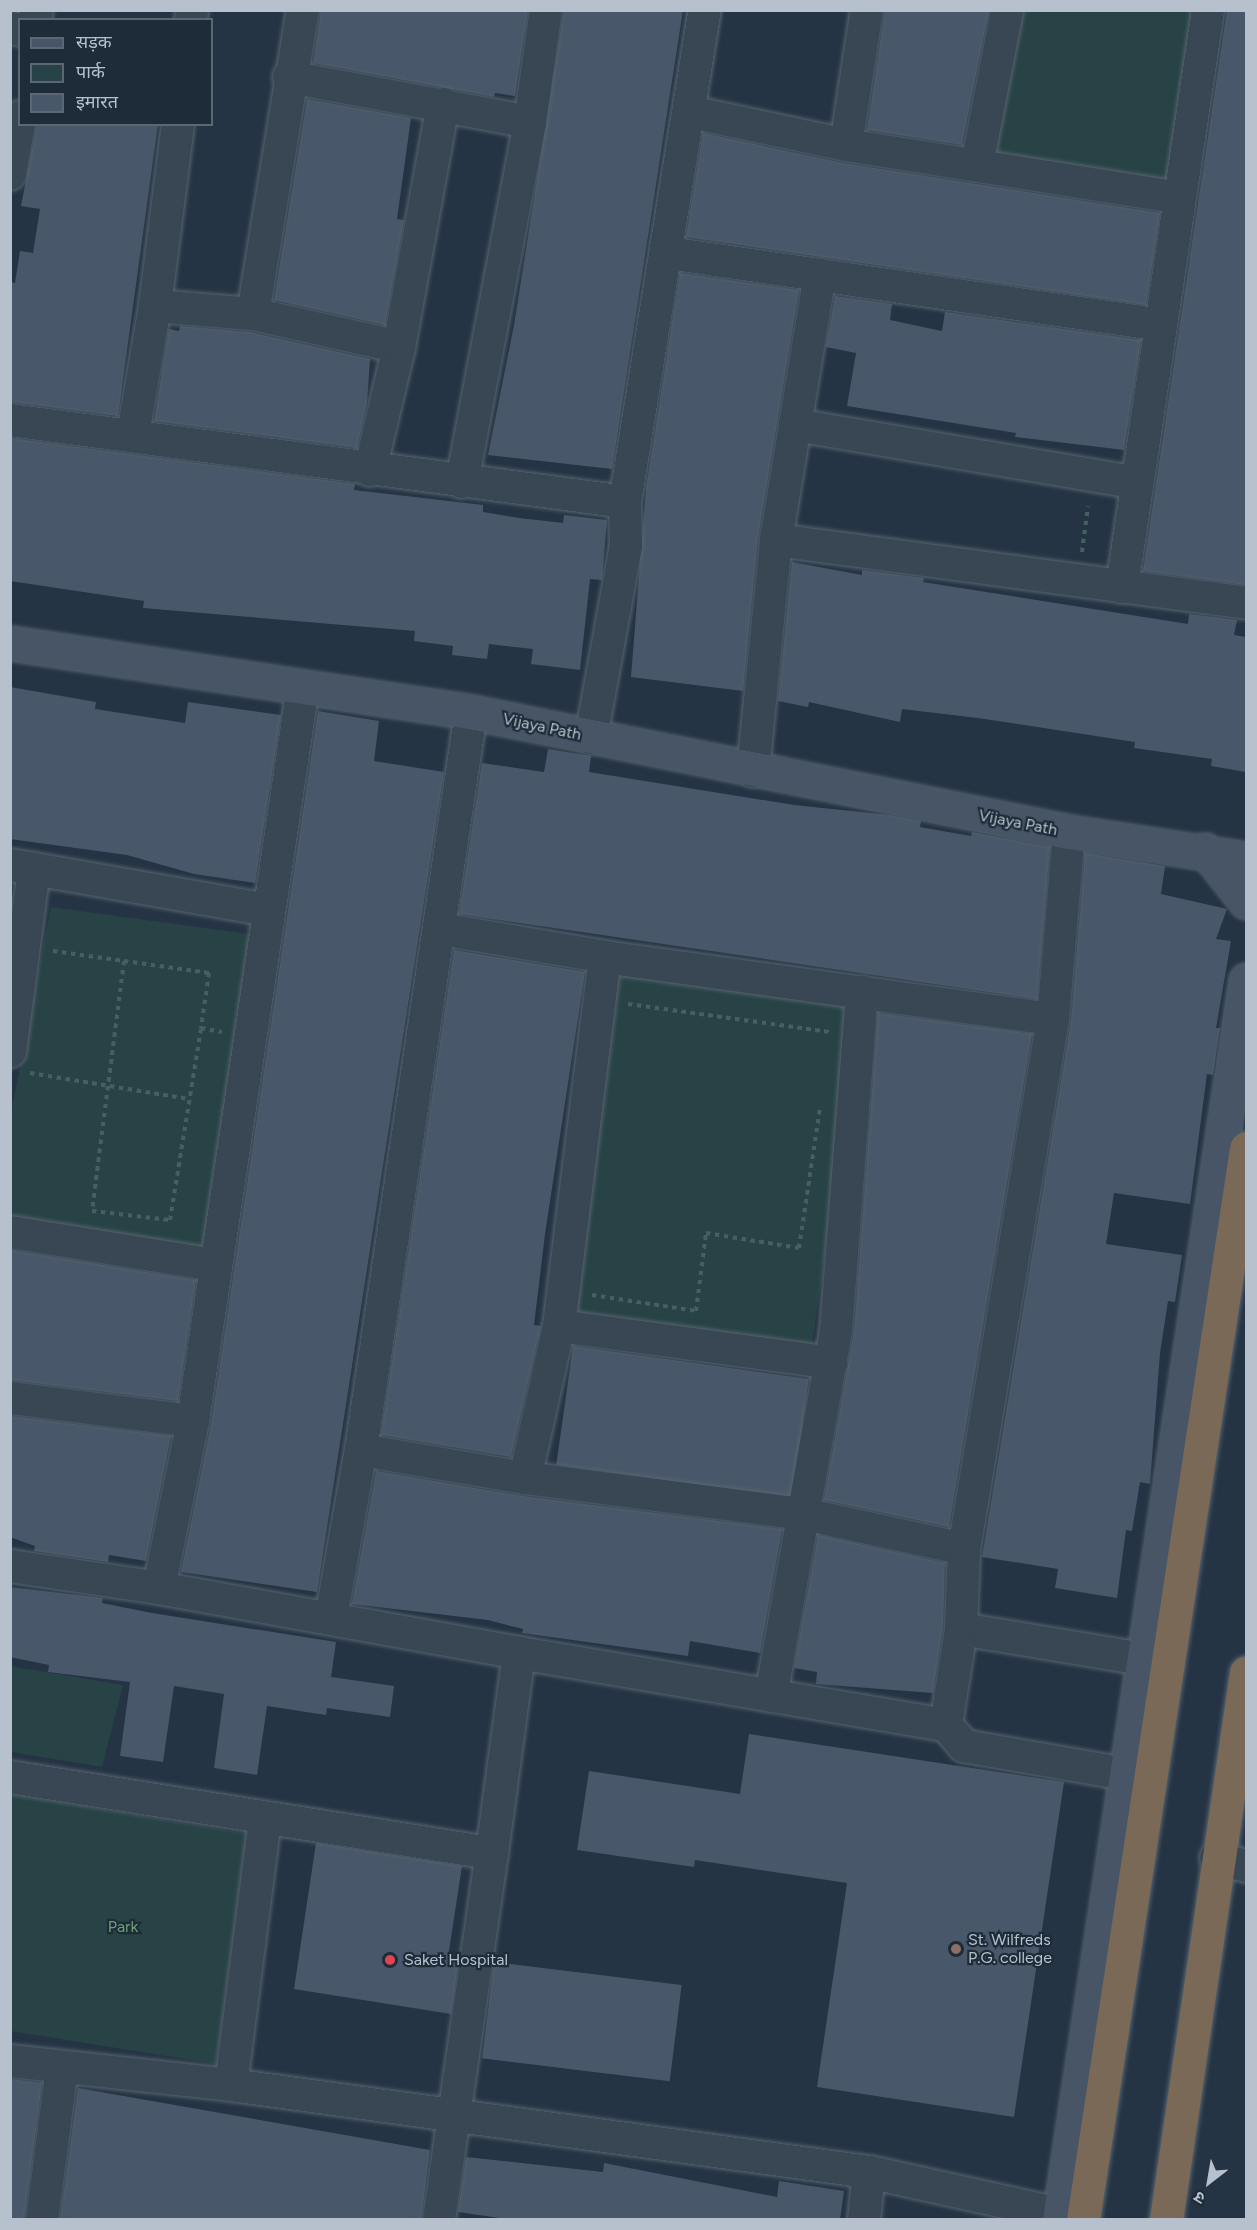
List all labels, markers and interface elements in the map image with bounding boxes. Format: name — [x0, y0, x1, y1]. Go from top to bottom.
legend — [18, 18, 213, 126]
text: सड़क — [76, 31, 112, 53]
text: पार्क — [76, 61, 105, 83]
text: इमारत — [76, 91, 118, 113]
street label: Vijaya Path — [501, 709, 583, 745]
street label: Vijaya Path — [977, 806, 1059, 840]
park label: Park — [108, 1917, 138, 1937]
place label: St. Wilfreds P.G. college — [968, 1930, 1052, 1968]
marker: St. Wilfreds P.G. college — [949, 1942, 963, 1956]
place label: Saket Hospital — [404, 1950, 508, 1970]
marker: Saket Hospital — [381, 1951, 399, 1969]
north arrow — [1179, 2152, 1239, 2212]
text: उ — [1191, 2187, 1208, 2208]

